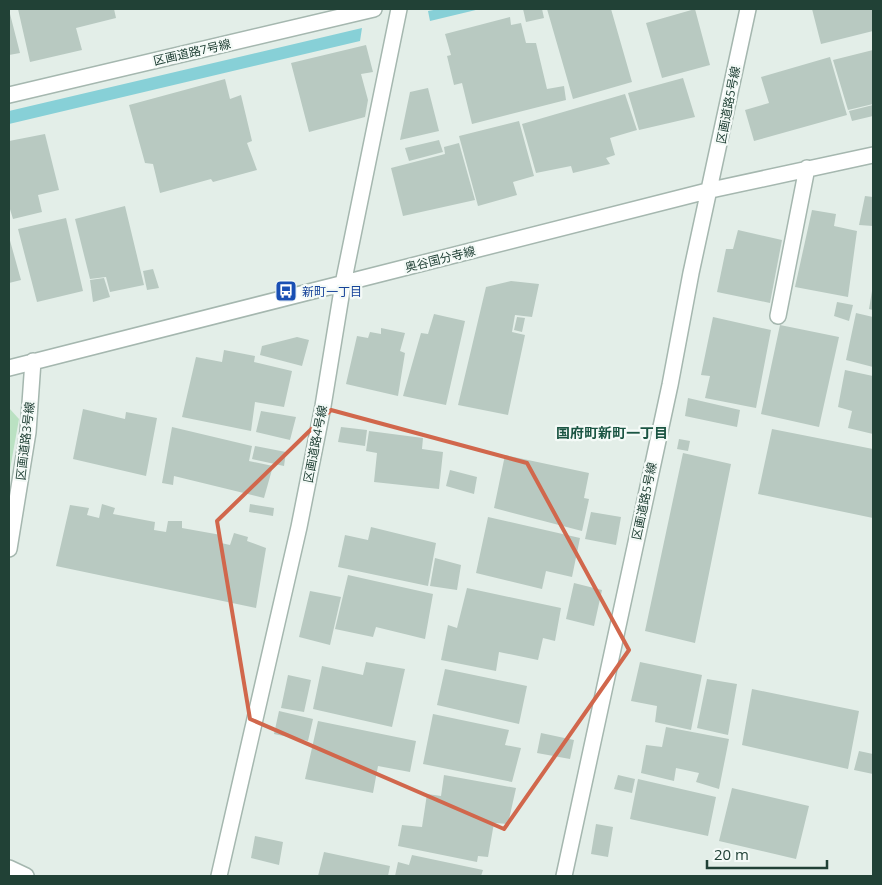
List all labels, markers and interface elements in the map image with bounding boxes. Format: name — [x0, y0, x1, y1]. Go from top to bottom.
street label: 区画道路7号線 — [152, 35, 232, 69]
street label: 区画道路5号線 — [712, 65, 744, 145]
street label: 奥谷国分寺線 — [403, 242, 477, 276]
bus stop icon: 新町一丁目 — [274, 279, 298, 303]
place label: 新町一丁目 — [302, 283, 362, 300]
street label: 区画道路3号線 — [12, 401, 38, 481]
street label: 区画道路4号線 — [299, 404, 331, 484]
district label: 国府町新町一丁目 — [556, 423, 668, 442]
street label: 区画道路5号線 — [627, 461, 661, 541]
scale bar — [707, 838, 827, 870]
text: 20 m — [714, 844, 749, 864]

